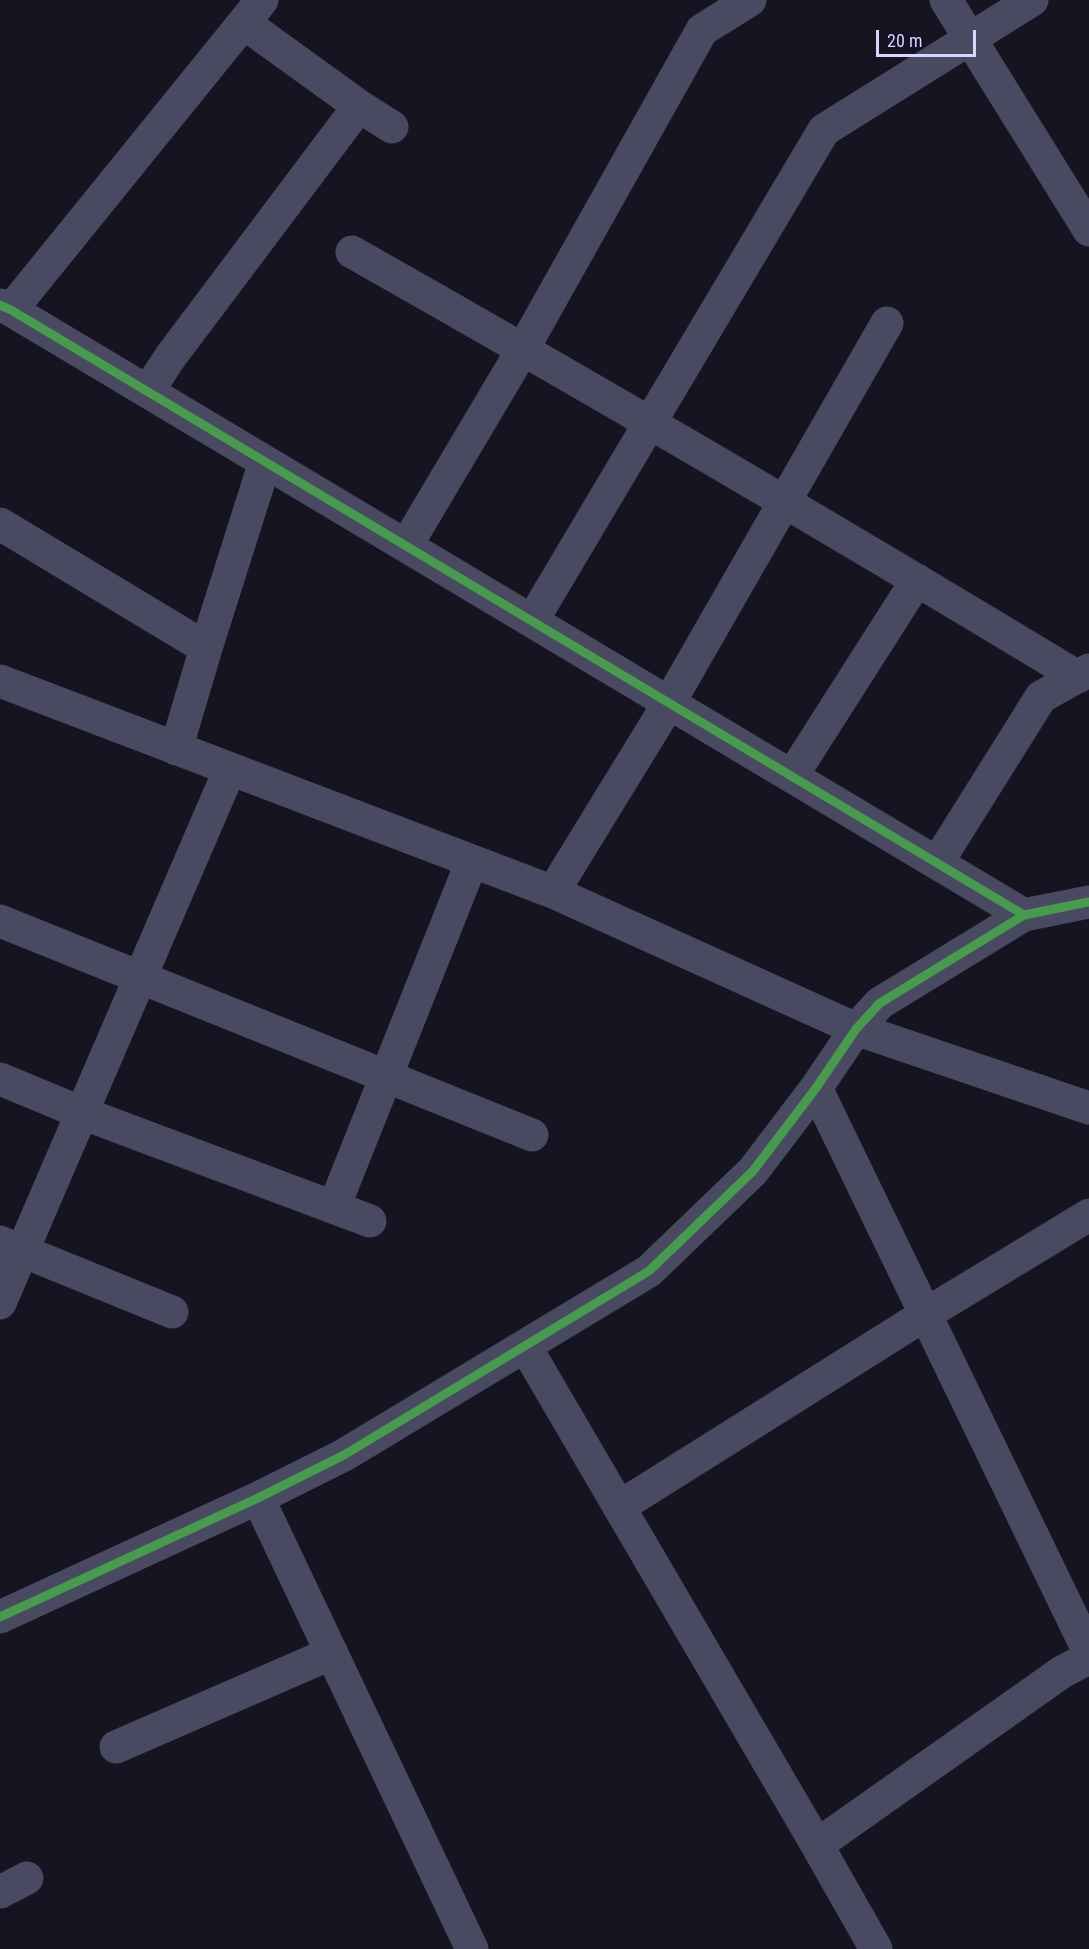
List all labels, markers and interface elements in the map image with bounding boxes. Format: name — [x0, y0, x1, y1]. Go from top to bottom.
scale bar — [879, 18, 980, 56]
text: 20 m — [887, 30, 922, 51]

